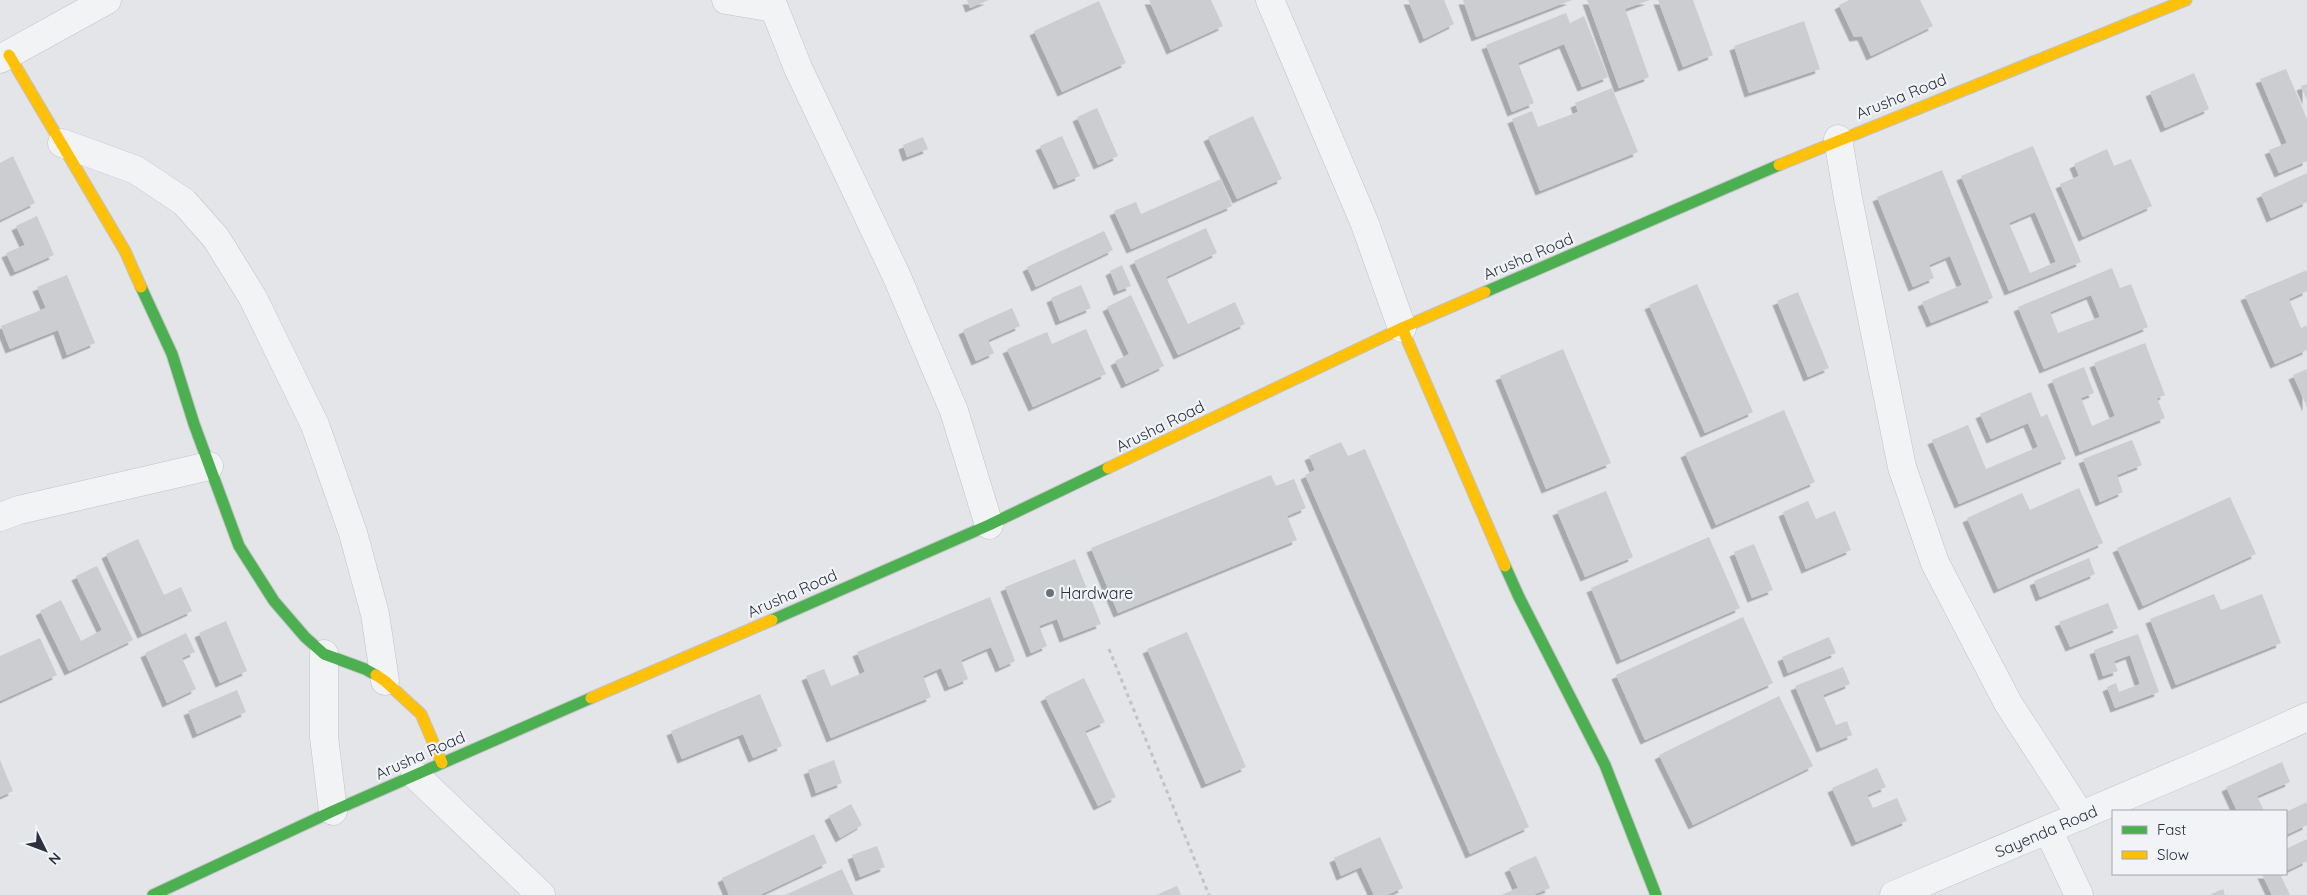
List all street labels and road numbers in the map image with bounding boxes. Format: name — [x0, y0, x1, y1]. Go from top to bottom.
street label: Arusha Road — [1853, 69, 1949, 123]
street label: Arusha Road — [1480, 228, 1576, 284]
street label: Arusha Road — [1112, 396, 1208, 456]
street label: Arusha Road — [744, 564, 840, 622]
street label: Arusha Road — [372, 726, 468, 784]
street label: Sayenda Road — [1992, 800, 2100, 862]

